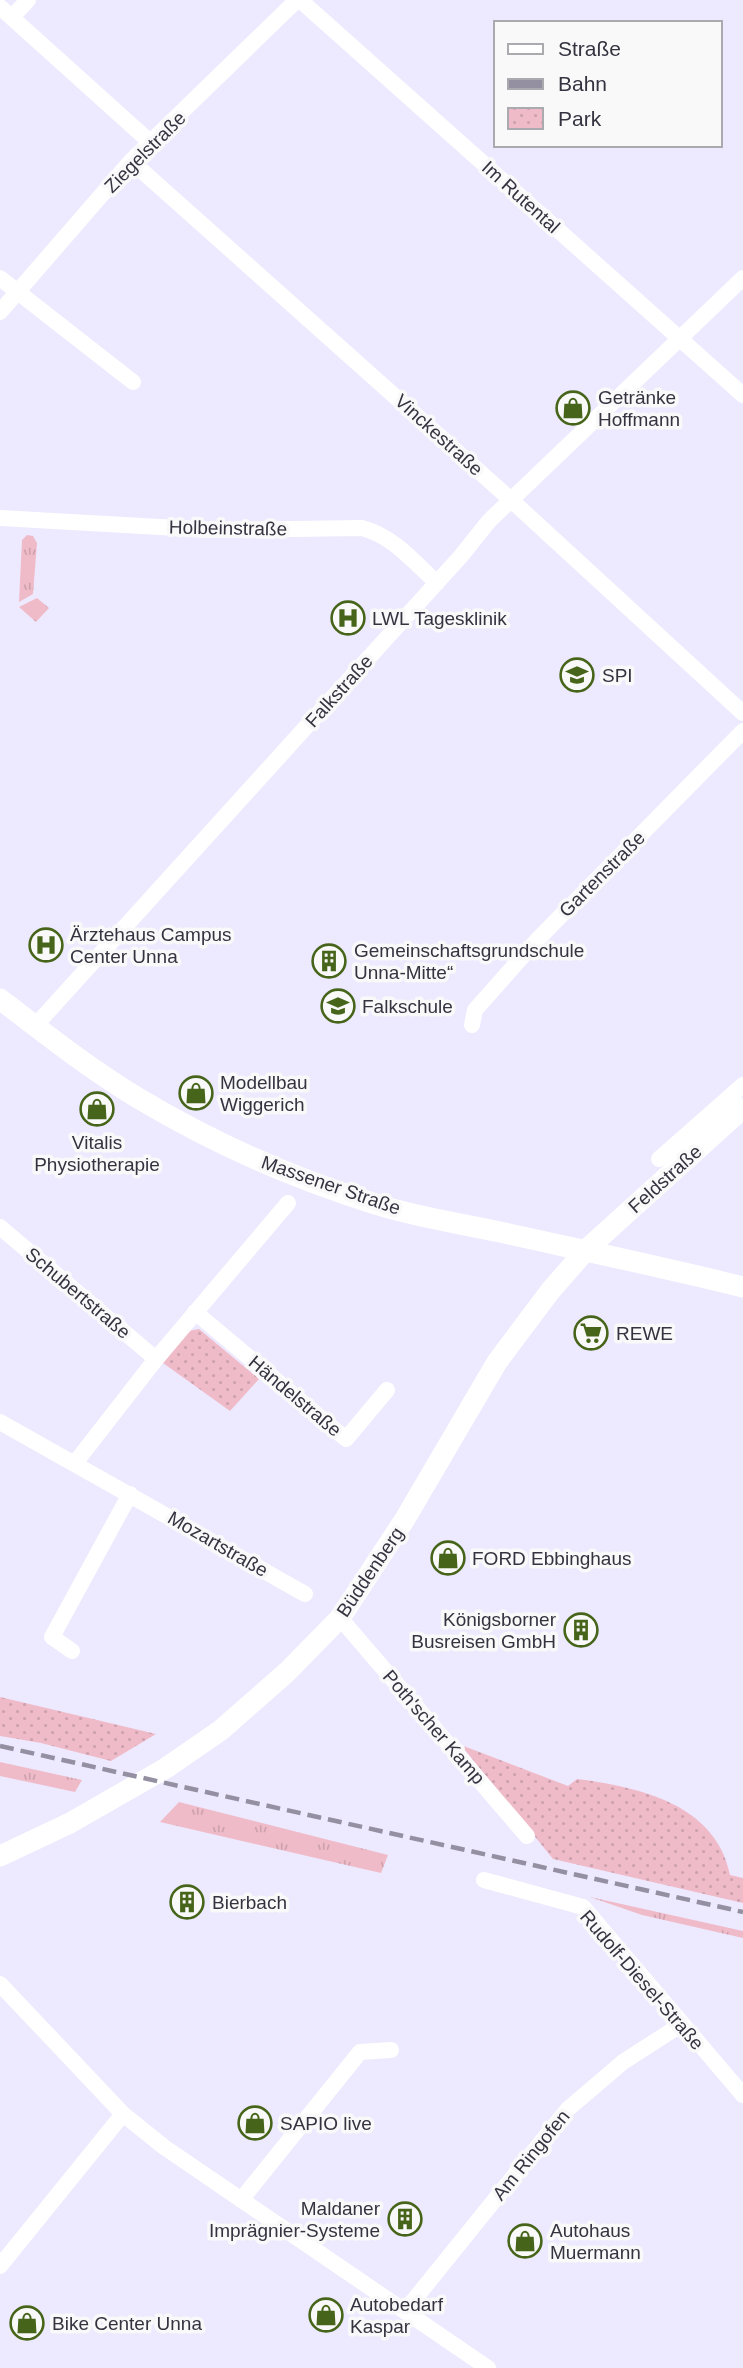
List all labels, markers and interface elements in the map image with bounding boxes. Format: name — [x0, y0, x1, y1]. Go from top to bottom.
legend — [494, 21, 722, 147]
text: Straße — [558, 37, 621, 60]
text: Bahn — [558, 72, 607, 95]
street label: Ziegelstraße — [100, 107, 190, 197]
text: Park — [558, 107, 602, 130]
street label: Im Rutental — [478, 157, 564, 237]
place label: Getränke Hoffmann — [598, 387, 680, 430]
shop icon: Getränke Hoffmann — [554, 389, 592, 427]
street label: Vinckestraße — [391, 390, 487, 480]
street label: Holbeinstraße — [169, 516, 287, 540]
hospital icon: LWL Tagesklinik — [329, 599, 367, 637]
place label: LWL Tagesklinik — [372, 608, 507, 629]
street label: Falkstraße — [301, 651, 377, 731]
school or university icon: SPI — [558, 656, 596, 694]
place label: SPI — [602, 665, 633, 686]
street label: Gartenstraße — [555, 827, 649, 921]
place label: Ärztehaus Campus Center Unna — [70, 924, 232, 967]
hospital icon: Ärztehaus Campus Center Unna — [27, 926, 65, 964]
place label: Gemeinschaftsgrundschule Unna-Mitte“ — [354, 940, 584, 983]
building icon: Gemeinschaftsgrundschule Unna-Mitte“ — [310, 942, 348, 980]
school or university icon: Falkschule — [319, 987, 357, 1025]
place label: Falkschule — [362, 996, 453, 1017]
place label: Modellbau Wiggerich — [220, 1072, 308, 1115]
shop icon: Modellbau Wiggerich — [177, 1074, 215, 1112]
shop icon: Vitalis Physiotherapie — [78, 1090, 116, 1128]
place label: Vitalis Physiotherapie — [34, 1132, 160, 1175]
street label: Feldstraße — [624, 1141, 706, 1217]
street label: Massener Straße — [259, 1151, 403, 1219]
street label: Schubertstraße — [21, 1243, 135, 1343]
supermarket icon: REWE — [572, 1314, 610, 1352]
place label: REWE — [616, 1323, 673, 1344]
street label: Händelstraße — [245, 1351, 345, 1441]
street label: Mozartstraße — [164, 1507, 272, 1581]
street label: Büddenberg — [332, 1523, 408, 1621]
shop icon: FORD Ebbinghaus — [429, 1539, 467, 1577]
place label: FORD Ebbinghaus — [472, 1548, 631, 1569]
place label: Königsborner Busreisen GmbH — [411, 1609, 557, 1652]
building icon: Königsborner Busreisen GmbH — [562, 1611, 600, 1649]
street label: Poth'scher Kamp — [379, 1666, 489, 1788]
building icon: Bierbach — [168, 1883, 206, 1921]
place label: Bierbach — [212, 1892, 287, 1913]
street label: Rudolf-Diesel-Straße — [576, 1906, 708, 2054]
shop icon: SAPIO live — [236, 2104, 274, 2142]
street label: Am Ringofen — [488, 2106, 574, 2204]
place label: SAPIO live — [280, 2113, 372, 2134]
place label: Maldaner Imprägnier-Systeme — [209, 2198, 381, 2241]
building icon: Maldaner Imprägnier-Systeme — [386, 2200, 424, 2238]
place label: Autohaus Muermann — [550, 2220, 641, 2263]
shop icon: Autohaus Muermann — [506, 2222, 544, 2260]
place label: Autobedarf Kaspar — [350, 2294, 444, 2337]
shop icon: Autobedarf Kaspar — [307, 2296, 345, 2334]
shop icon: Bike Center Unna — [8, 2304, 46, 2342]
place label: Bike Center Unna — [52, 2313, 202, 2334]

